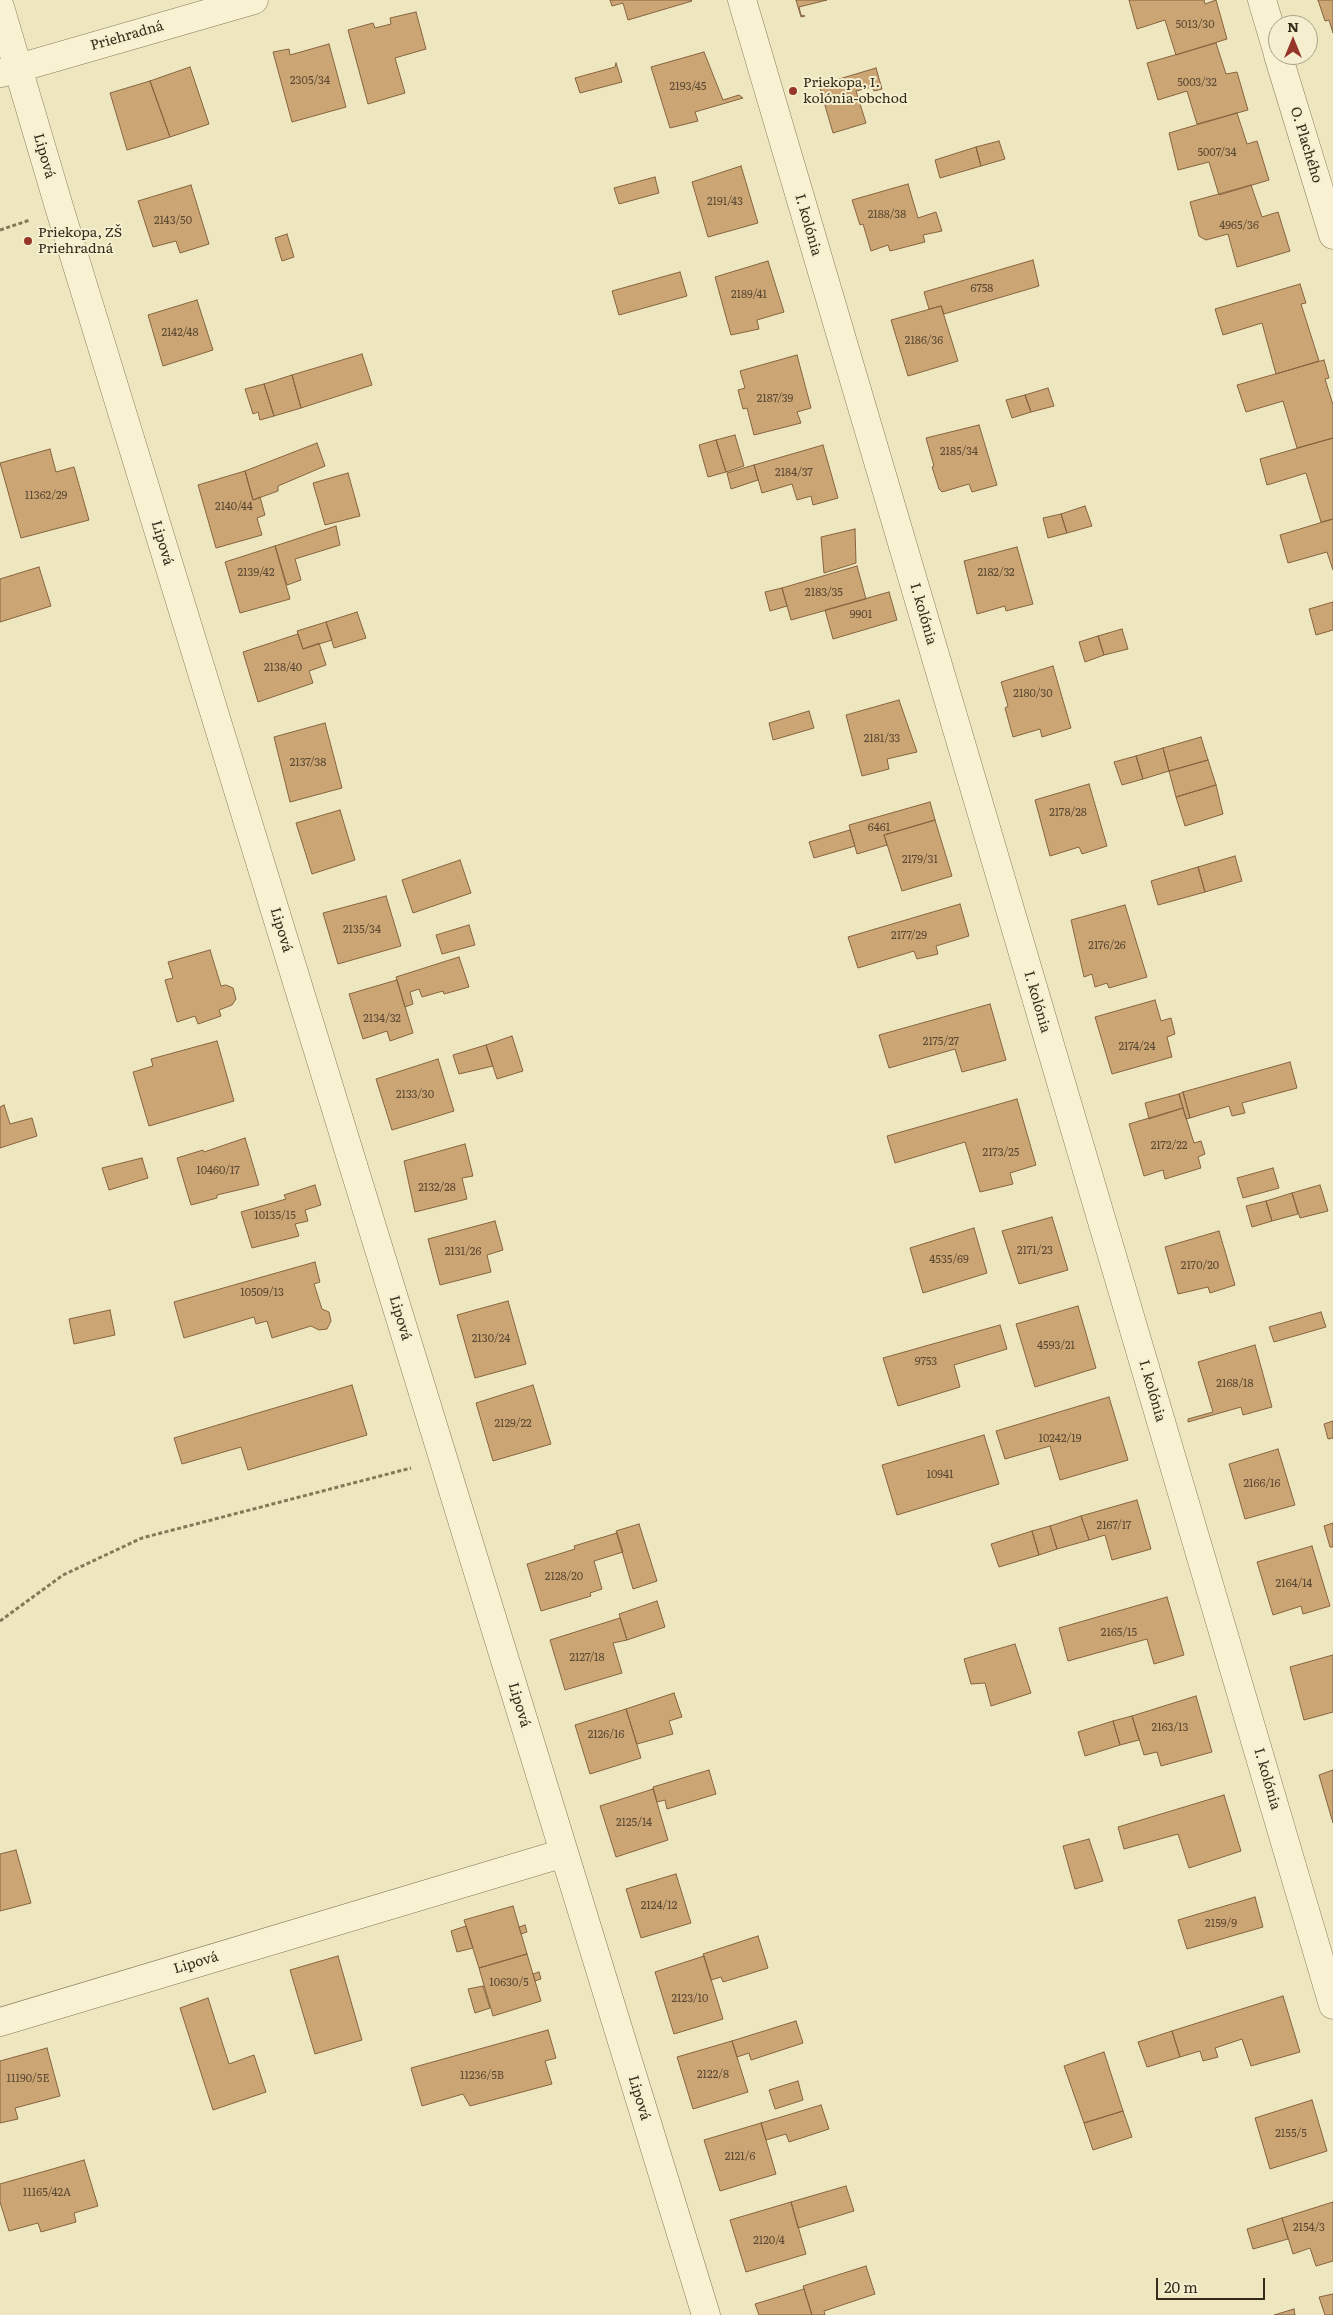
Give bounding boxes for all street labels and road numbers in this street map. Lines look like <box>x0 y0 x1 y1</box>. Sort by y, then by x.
street label: Priehradná <box>88 18 166 54</box>
street label: O. Plachého <box>1286 105 1326 185</box>
street label: Lipová <box>30 132 58 180</box>
street label: I. kolónia <box>791 192 825 258</box>
street label: Lipová <box>147 519 177 567</box>
street label: I. kolónia <box>906 581 940 647</box>
street label: Lipová <box>266 906 296 954</box>
street label: I. kolónia <box>1020 969 1054 1035</box>
street label: Lipová <box>385 1294 415 1342</box>
street label: I. kolónia <box>1135 1358 1169 1424</box>
street label: Lipová <box>504 1681 534 1729</box>
street label: I. kolónia <box>1250 1746 1284 1812</box>
street label: Lipová <box>172 1948 220 1978</box>
street label: Lipová <box>624 2074 654 2122</box>

